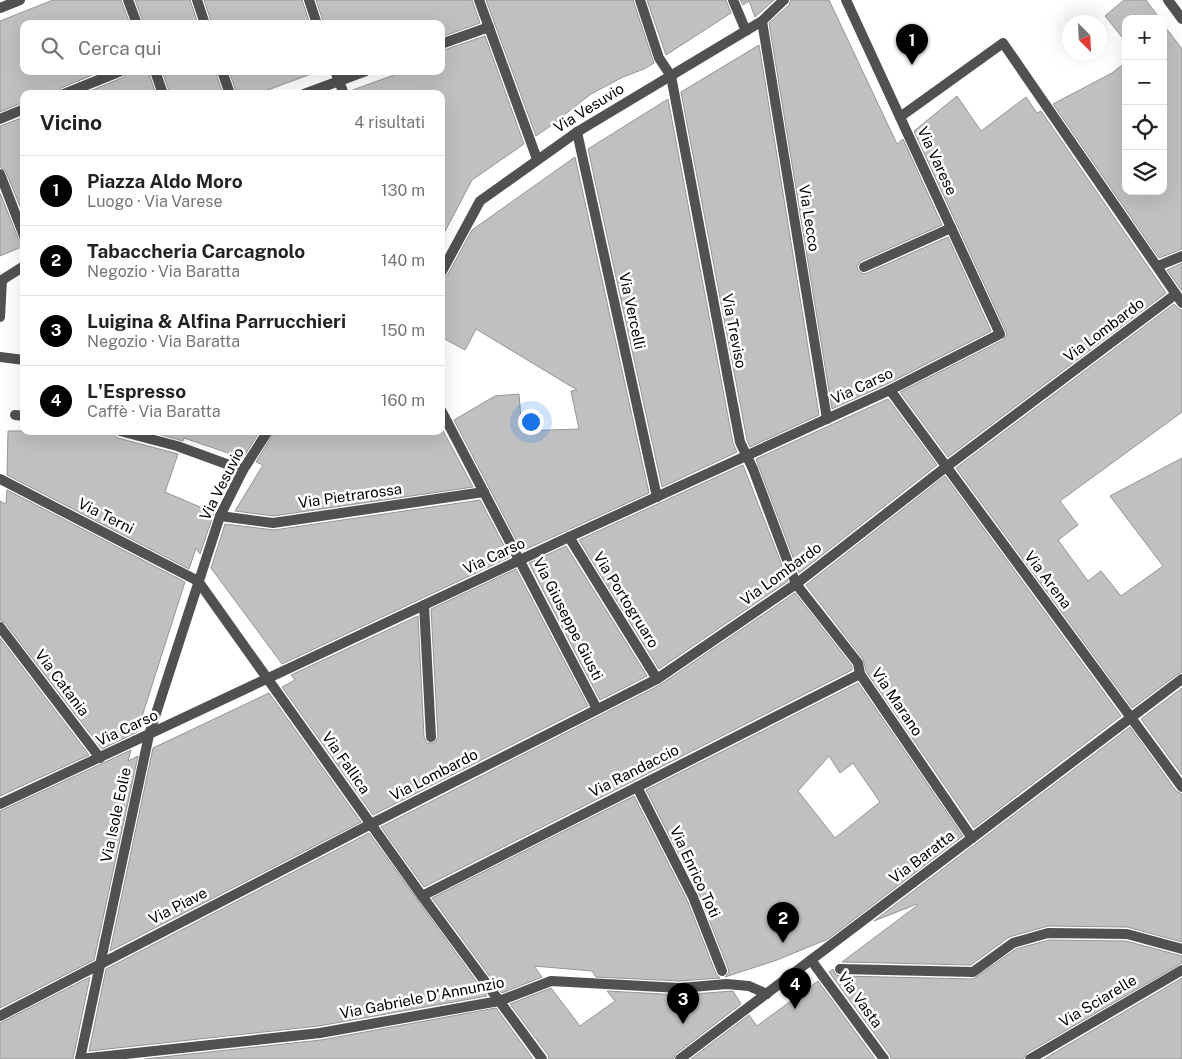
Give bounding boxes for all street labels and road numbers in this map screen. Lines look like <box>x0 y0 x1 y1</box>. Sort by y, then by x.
street label: Via Vesuvio <box>551 79 627 136</box>
street label: Via Varese <box>914 124 961 198</box>
street label: Via Lecco <box>796 183 823 252</box>
street label: Via Vercelli <box>616 271 649 351</box>
street label: Via Treviso <box>719 292 750 370</box>
street label: Via Lombardo <box>1060 294 1147 365</box>
street label: Via Carso <box>828 364 895 407</box>
street label: Via Vesuvio <box>196 445 247 523</box>
street label: Via Pietrarossa <box>297 480 403 511</box>
street label: Via Terni <box>75 494 137 537</box>
street label: Via Carso <box>460 534 527 577</box>
street label: Via Lombardo <box>737 539 824 609</box>
street label: Via Arena <box>1021 548 1076 612</box>
street label: Via Portogruaro <box>590 549 663 651</box>
street label: Via Giuseppe Giusti <box>530 555 607 683</box>
street label: Via Catania <box>32 646 93 719</box>
street label: Via Marano <box>868 665 926 739</box>
street label: Via Carso <box>93 706 160 749</box>
street label: Via Fallica <box>319 728 374 797</box>
street label: Via Randaccio <box>586 741 681 800</box>
street label: Via Lombardo <box>387 745 480 804</box>
street label: Via Isole Eolie <box>97 766 134 864</box>
street label: Via Enrico Toti <box>667 823 724 920</box>
street label: Via Baratta <box>886 827 957 887</box>
street label: Via Piave <box>146 884 210 927</box>
street label: Via Vasta <box>835 969 886 1031</box>
street label: Via Sciarelle <box>1056 971 1139 1030</box>
street label: Via Gabriele D'Annunzio <box>338 973 506 1022</box>

